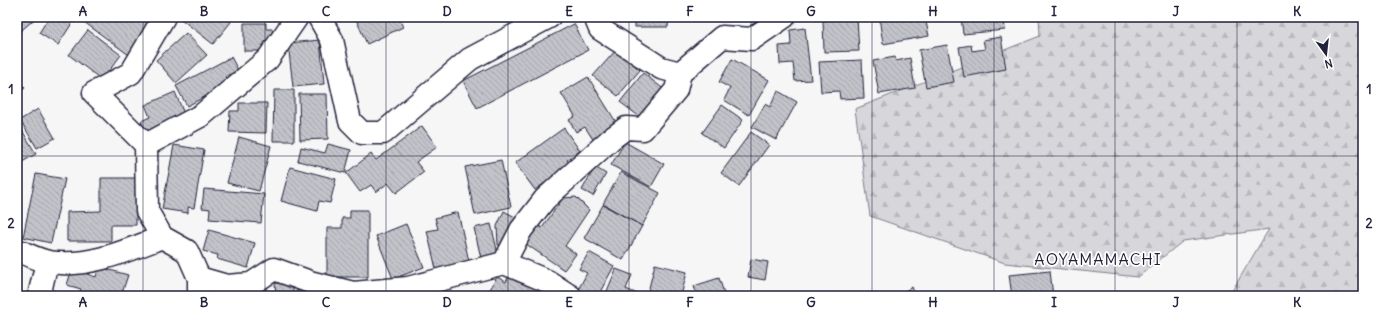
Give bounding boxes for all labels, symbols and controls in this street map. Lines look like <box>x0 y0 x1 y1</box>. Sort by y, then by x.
text: A <box>79 3 88 20</box>
text: B <box>200 3 209 20</box>
text: C <box>322 3 331 20</box>
text: D <box>442 3 452 20</box>
text: E <box>565 3 573 20</box>
text: F <box>686 3 694 20</box>
text: G <box>806 3 816 20</box>
text: H <box>928 3 938 20</box>
text: I <box>1051 3 1057 20</box>
text: J <box>1173 3 1180 20</box>
text: K <box>1293 3 1302 20</box>
north arrow <box>1306 34 1346 74</box>
text: N <box>1323 56 1334 71</box>
text: 1 <box>8 81 14 98</box>
text: 1 <box>1366 81 1372 98</box>
text: 2 <box>7 215 15 232</box>
text: 2 <box>1365 215 1373 232</box>
district label: AOYAMAMACHI <box>1034 249 1162 269</box>
text: A <box>79 294 88 311</box>
text: B <box>200 294 209 311</box>
text: C <box>322 294 331 311</box>
text: D <box>442 294 452 311</box>
text: E <box>565 294 573 311</box>
text: F <box>686 294 694 311</box>
text: G <box>806 294 816 311</box>
text: H <box>928 294 938 311</box>
text: I <box>1051 294 1057 311</box>
text: J <box>1173 294 1180 311</box>
text: K <box>1293 294 1302 311</box>

